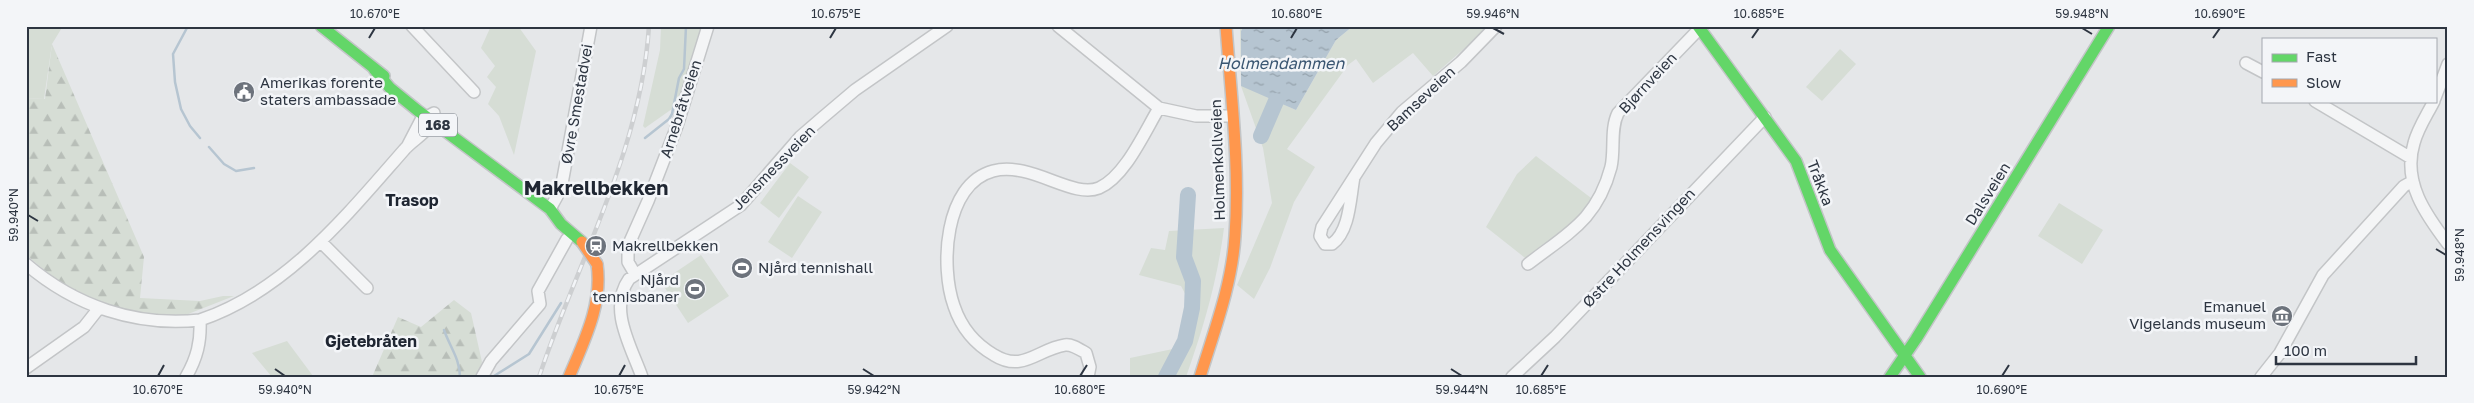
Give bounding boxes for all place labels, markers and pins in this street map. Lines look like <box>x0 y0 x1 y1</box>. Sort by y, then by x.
place label: Amerikas forente staters ambassade <box>260 73 397 108</box>
public building icon: Amerikas forente staters ambassade <box>232 80 256 104</box>
station icon: Makrellbekken <box>584 234 608 258</box>
place label: Makrellbekken <box>612 236 718 254</box>
sports icon: Njård tennishall <box>730 256 754 280</box>
place label: Njård tennishall <box>758 258 873 276</box>
place label: Njård tennisbaner <box>592 270 679 305</box>
sports icon: Njård tennisbaner <box>683 277 707 301</box>
place label: Emanuel Vigelands museum <box>2129 297 2266 332</box>
museum icon: Emanuel Vigelands museum <box>2270 304 2294 328</box>

